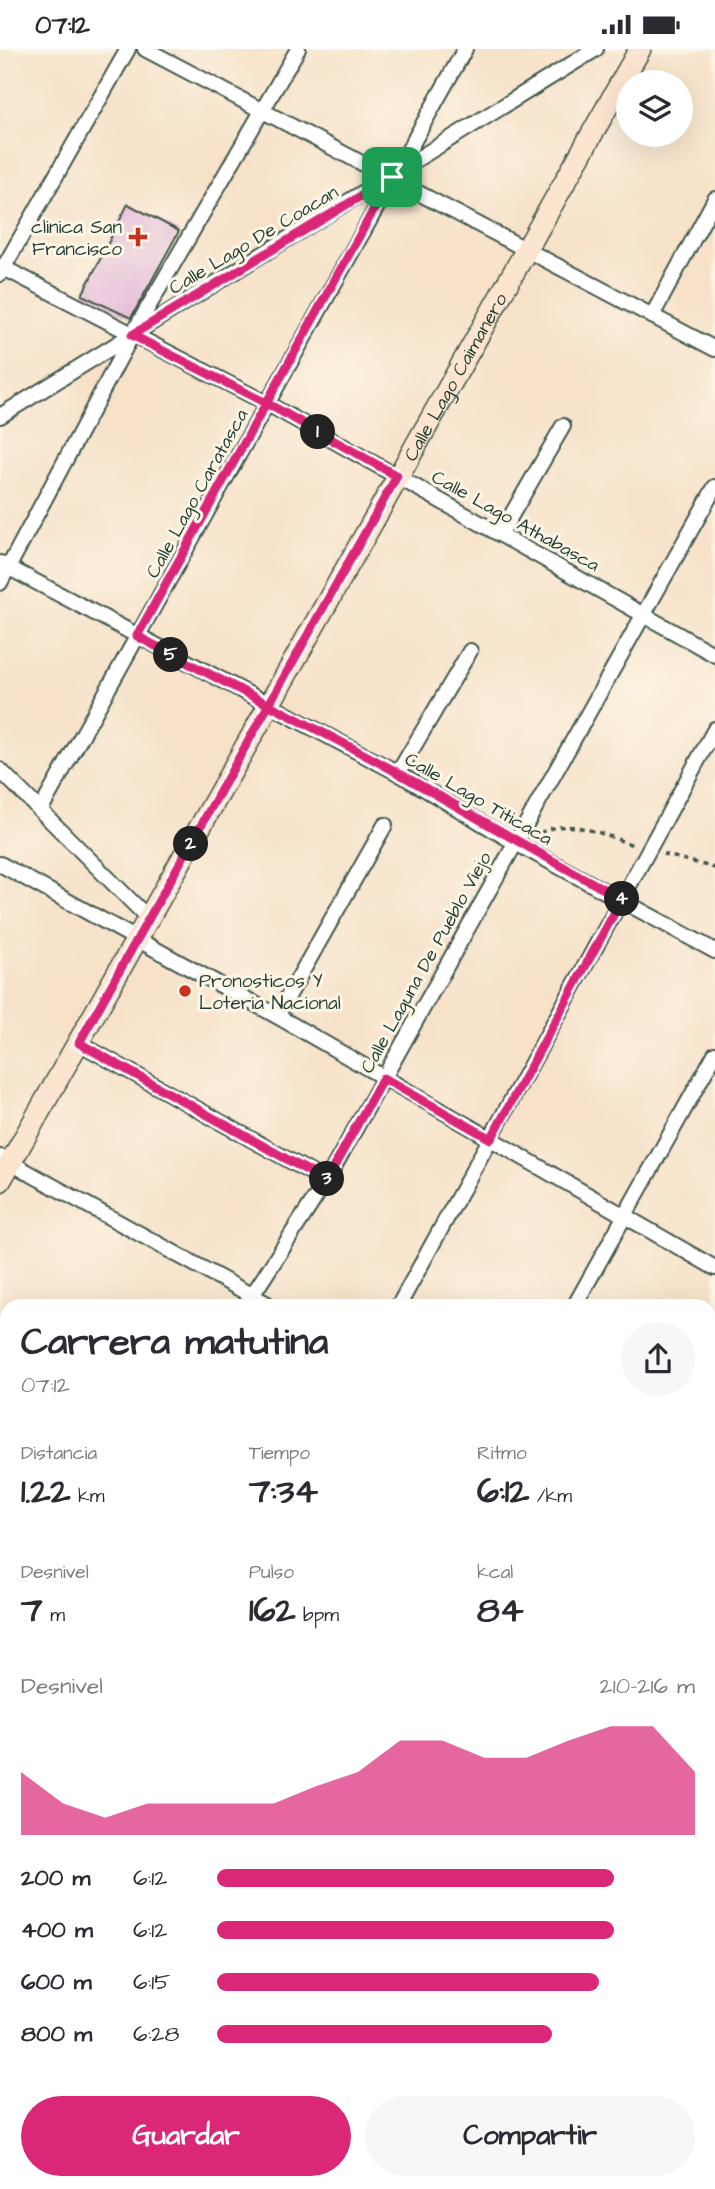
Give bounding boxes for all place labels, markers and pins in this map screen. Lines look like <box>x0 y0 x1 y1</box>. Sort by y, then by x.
pin <box>362 147 422 207</box>
place label: clinica San Francisco <box>31 214 122 263</box>
marker: clinica San Francisco <box>128 227 148 247</box>
pin: 1 <box>300 415 336 449</box>
pin: 5 <box>154 637 188 673</box>
pin: 2 <box>174 827 208 861</box>
pin: 4 <box>604 881 640 917</box>
place label: Pronosticos Y Loteria Nacional <box>199 968 341 1017</box>
marker: Pronosticos Y Loteria Nacional <box>177 983 193 999</box>
pin: 3 <box>310 1161 344 1197</box>

